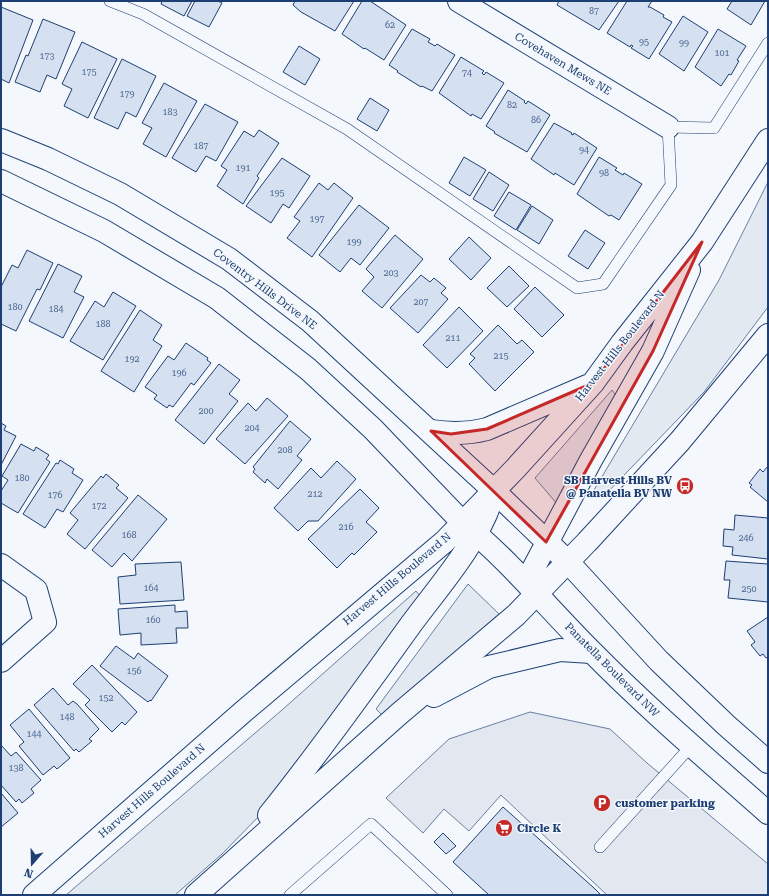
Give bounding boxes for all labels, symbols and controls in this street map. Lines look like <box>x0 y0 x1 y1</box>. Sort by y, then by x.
house number: 87 <box>589 6 599 16</box>
house number: 62 <box>385 20 395 30</box>
street label: Covehaven Mews NE <box>512 30 614 98</box>
house number: 95 <box>639 37 649 47</box>
house number: 99 <box>679 38 689 48</box>
house number: 101 <box>714 48 730 58</box>
house number: 173 <box>39 51 55 61</box>
house number: 175 <box>81 67 97 77</box>
house number: 74 <box>462 68 472 78</box>
house number: 179 <box>119 89 135 99</box>
house number: 82 <box>507 100 517 110</box>
house number: 183 <box>162 107 178 117</box>
house number: 86 <box>531 115 541 125</box>
house number: 187 <box>193 141 209 151</box>
house number: 94 <box>579 145 589 155</box>
house number: 191 <box>235 163 251 173</box>
house number: 98 <box>599 168 609 178</box>
house number: 195 <box>269 188 285 198</box>
house number: 197 <box>309 214 325 224</box>
house number: 199 <box>346 237 362 247</box>
street label: Coventry Hills Drive NE <box>210 246 320 332</box>
house number: 203 <box>383 268 399 278</box>
street label: Harvest Hills Boulevard N <box>573 288 667 404</box>
house number: 207 <box>413 297 429 307</box>
house number: 180 <box>7 302 23 312</box>
house number: 184 <box>48 304 64 314</box>
house number: 188 <box>95 319 111 329</box>
house number: 211 <box>445 333 461 343</box>
house number: 215 <box>493 351 509 361</box>
house number: 192 <box>124 354 140 364</box>
house number: 196 <box>171 368 187 378</box>
house number: 200 <box>198 406 214 416</box>
house number: 204 <box>244 423 260 433</box>
house number: 208 <box>277 445 293 455</box>
house number: 180 <box>14 473 30 483</box>
place label: SB Harvest Hills BV @ Panatella BV NW <box>564 474 673 500</box>
bus stop icon: SB Harvest Hills BV @ Panatella BV NW <box>675 476 695 496</box>
house number: 212 <box>307 489 323 499</box>
house number: 176 <box>47 490 63 500</box>
house number: 172 <box>91 501 107 511</box>
house number: 216 <box>338 522 354 532</box>
house number: 168 <box>121 530 137 540</box>
street label: Harvest Hills Boulevard N <box>340 530 454 628</box>
house number: 246 <box>738 533 754 543</box>
house number: 164 <box>143 583 159 593</box>
house number: 250 <box>741 584 757 594</box>
house number: 160 <box>145 615 161 625</box>
street label: Panatella Boulevard NW <box>562 620 662 720</box>
house number: 156 <box>126 666 142 676</box>
house number: 152 <box>98 693 114 703</box>
house number: 148 <box>59 712 75 722</box>
house number: 144 <box>26 729 42 739</box>
street label: Harvest Hills Boulevard N <box>96 741 208 841</box>
house number: 138 <box>8 763 24 773</box>
parking icon: customer parking <box>592 793 612 813</box>
place label: customer parking <box>615 797 715 810</box>
supermarket icon: Circle K <box>494 818 514 838</box>
place label: Circle K <box>517 822 562 835</box>
north arrow <box>12 844 52 884</box>
text: N <box>22 865 35 880</box>

